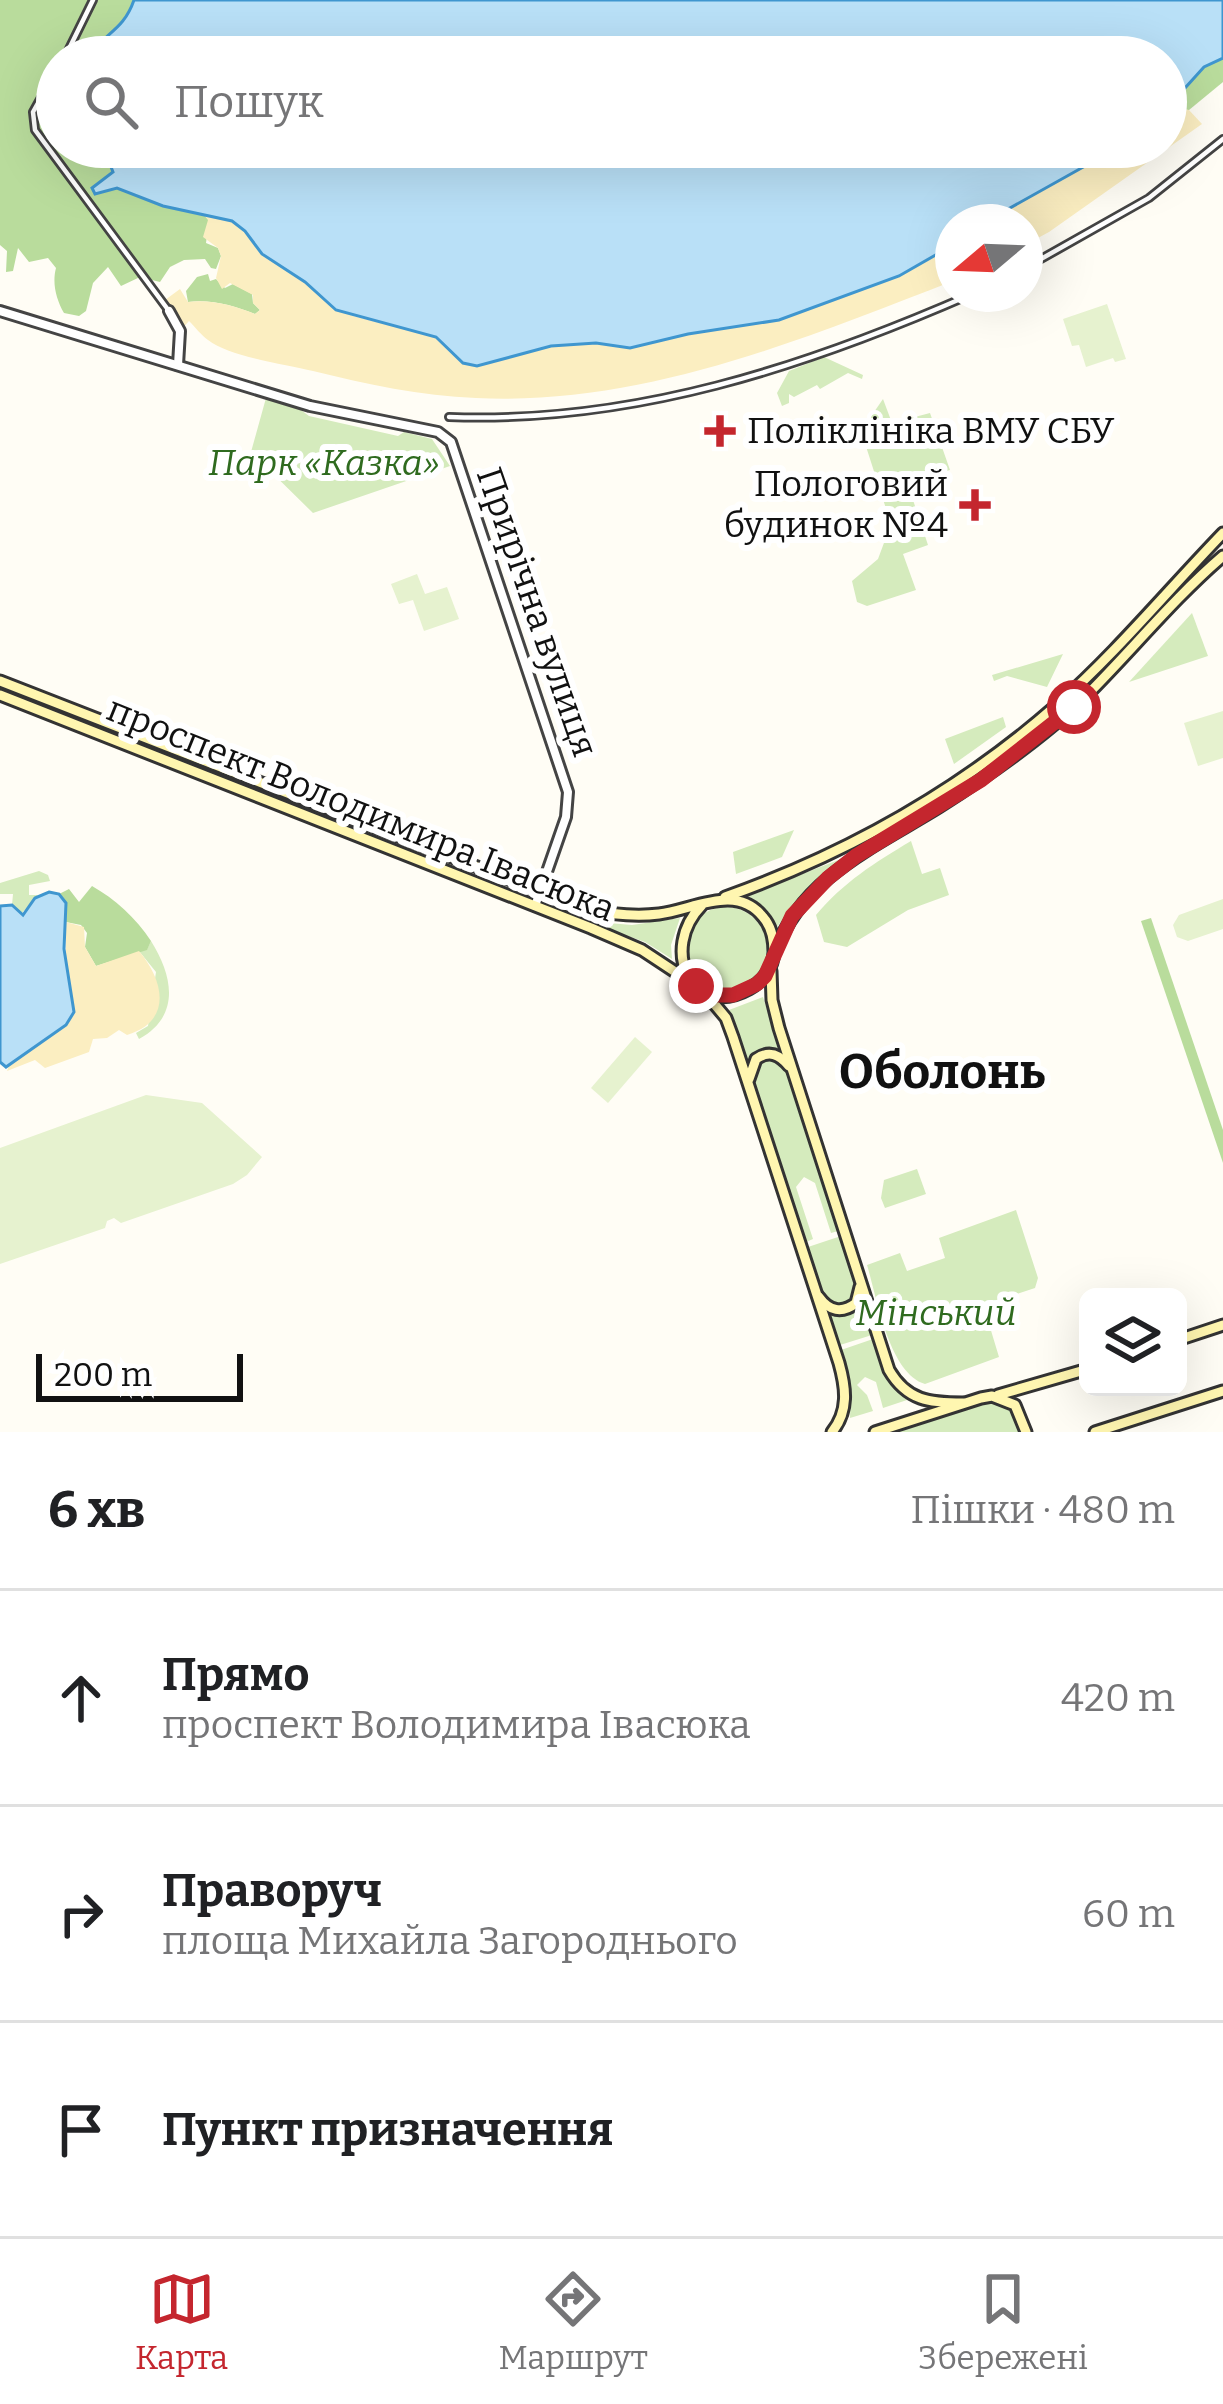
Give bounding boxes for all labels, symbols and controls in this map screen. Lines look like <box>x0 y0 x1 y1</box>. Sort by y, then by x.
search box <box>36 36 1187 168</box>
icon: search <box>78 69 144 135</box>
text: Пошук <box>174 75 324 129</box>
north arrow <box>935 204 1043 312</box>
place label: Поліклініка ВМУ СБУ <box>747 409 1115 453</box>
marker: Поліклініка ВМУ СБУ <box>704 415 736 447</box>
park label: Парк «Казка» <box>208 441 440 485</box>
street label: Прирічна вулиця <box>467 462 607 762</box>
place label: Пологовий будинок №4 <box>724 462 948 547</box>
marker: Пологовий будинок №4 <box>959 489 991 521</box>
route start <box>1047 680 1101 734</box>
street label: проспект Володимира Івасюка <box>101 687 621 931</box>
route end <box>669 959 723 1013</box>
district label: Оболонь <box>839 1043 1045 1101</box>
map controls <box>1079 1288 1187 1396</box>
button: layers <box>1079 1288 1187 1396</box>
park label: Мінський <box>855 1291 1017 1335</box>
scale bar <box>36 1348 243 1401</box>
text: 200 m <box>54 1355 152 1395</box>
text: 6 хв <box>48 1479 145 1541</box>
text: Пішки · 480 m <box>910 1487 1175 1533</box>
text: Прямо <box>162 1648 309 1702</box>
icon: ahead <box>48 1665 114 1731</box>
text: 420 m <box>1061 1675 1175 1721</box>
text: проспект Володимира Івасюка <box>162 1702 751 1748</box>
text: Праворуч <box>162 1864 382 1918</box>
icon: right <box>48 1881 114 1947</box>
text: 60 m <box>1082 1891 1175 1937</box>
text: площа Михайла Загороднього <box>162 1918 738 1964</box>
icon: arrive <box>48 2097 114 2163</box>
text: Пункт призначення <box>162 2103 613 2157</box>
tab: Карта <box>135 2266 228 2378</box>
tab: Маршрут <box>498 2266 648 2378</box>
tab: Збережені <box>918 2266 1088 2378</box>

